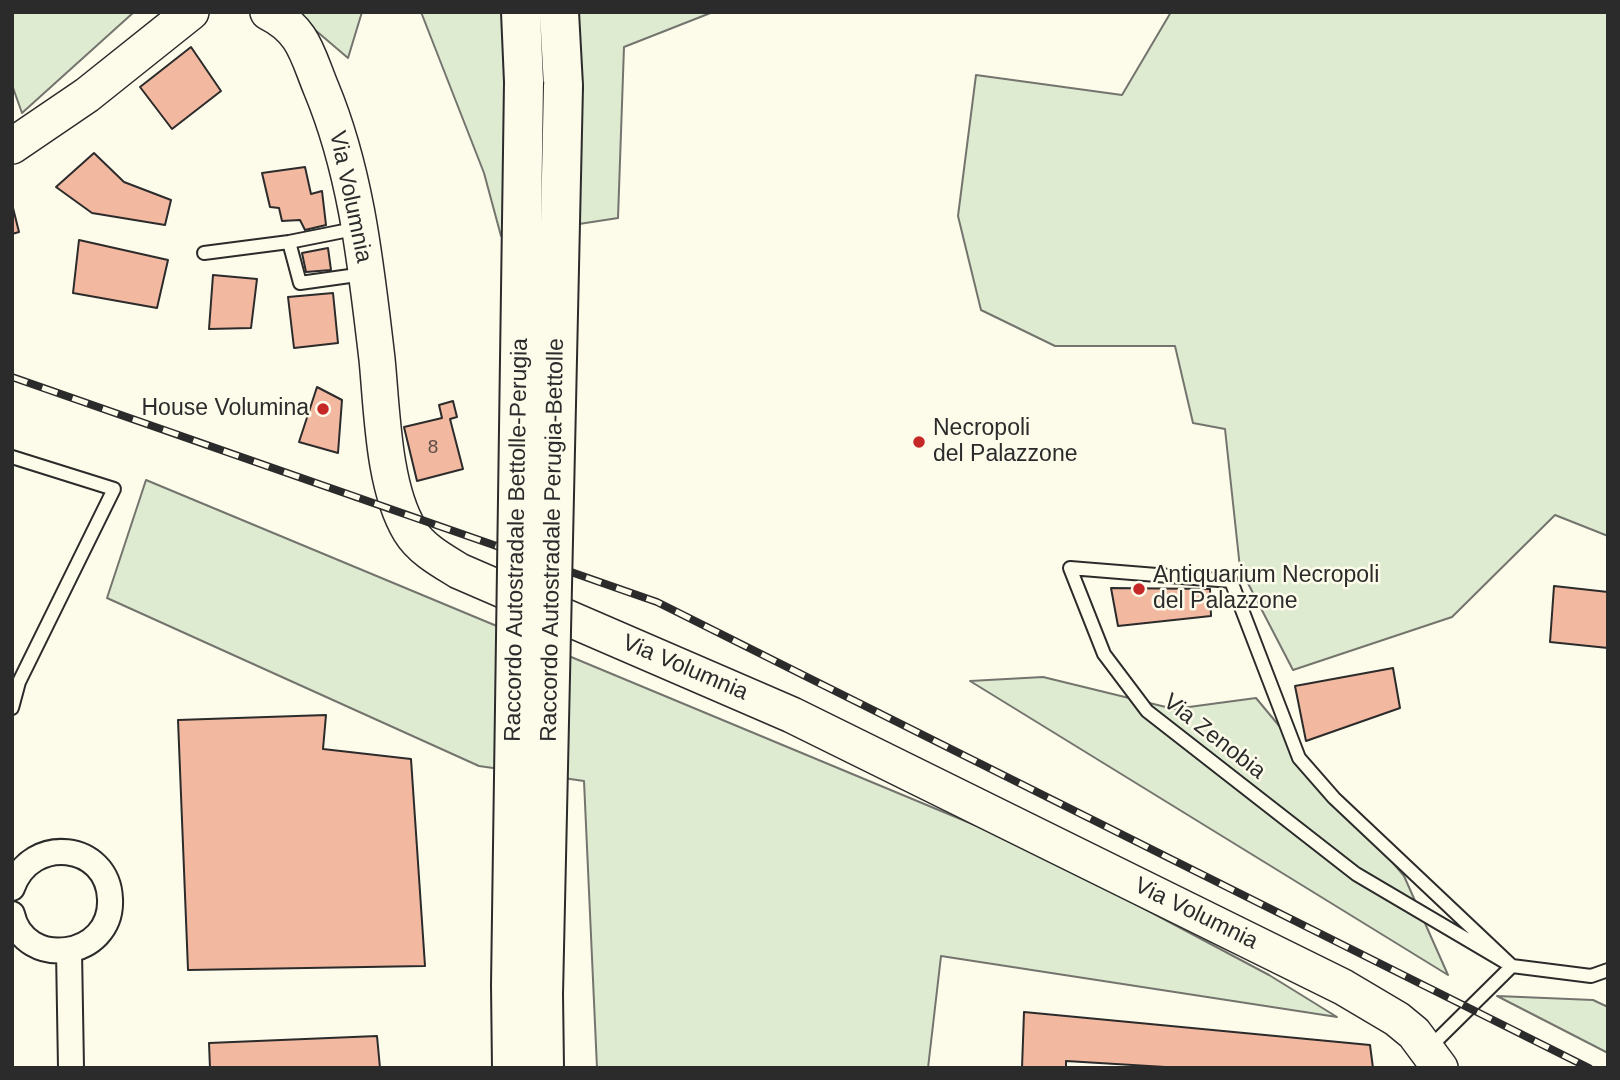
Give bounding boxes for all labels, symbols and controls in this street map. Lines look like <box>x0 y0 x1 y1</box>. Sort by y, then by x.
street label: Via Volumnia <box>323 129 377 265</box>
street label: Raccordo Autostradale Bettolle-Perugia <box>500 338 534 742</box>
street label: Raccordo Autostradale Perugia-Bettolle <box>536 338 570 742</box>
place label: House Volumina <box>142 395 309 423</box>
marker: House Volumina <box>315 401 331 417</box>
place label: Necropoli del Palazzone <box>933 415 1077 469</box>
marker: Necropoli del Palazzone <box>911 434 927 450</box>
house number: 8 <box>428 437 438 459</box>
place label: Antiquarium Necropoli del Palazzone <box>1153 562 1379 616</box>
marker: Antiquarium Necropoli del Palazzone <box>1131 581 1147 597</box>
street label: Via Volumnia <box>618 629 752 707</box>
street label: Via Zenobia <box>1157 688 1271 786</box>
street label: Via Volumnia <box>1130 872 1262 956</box>

